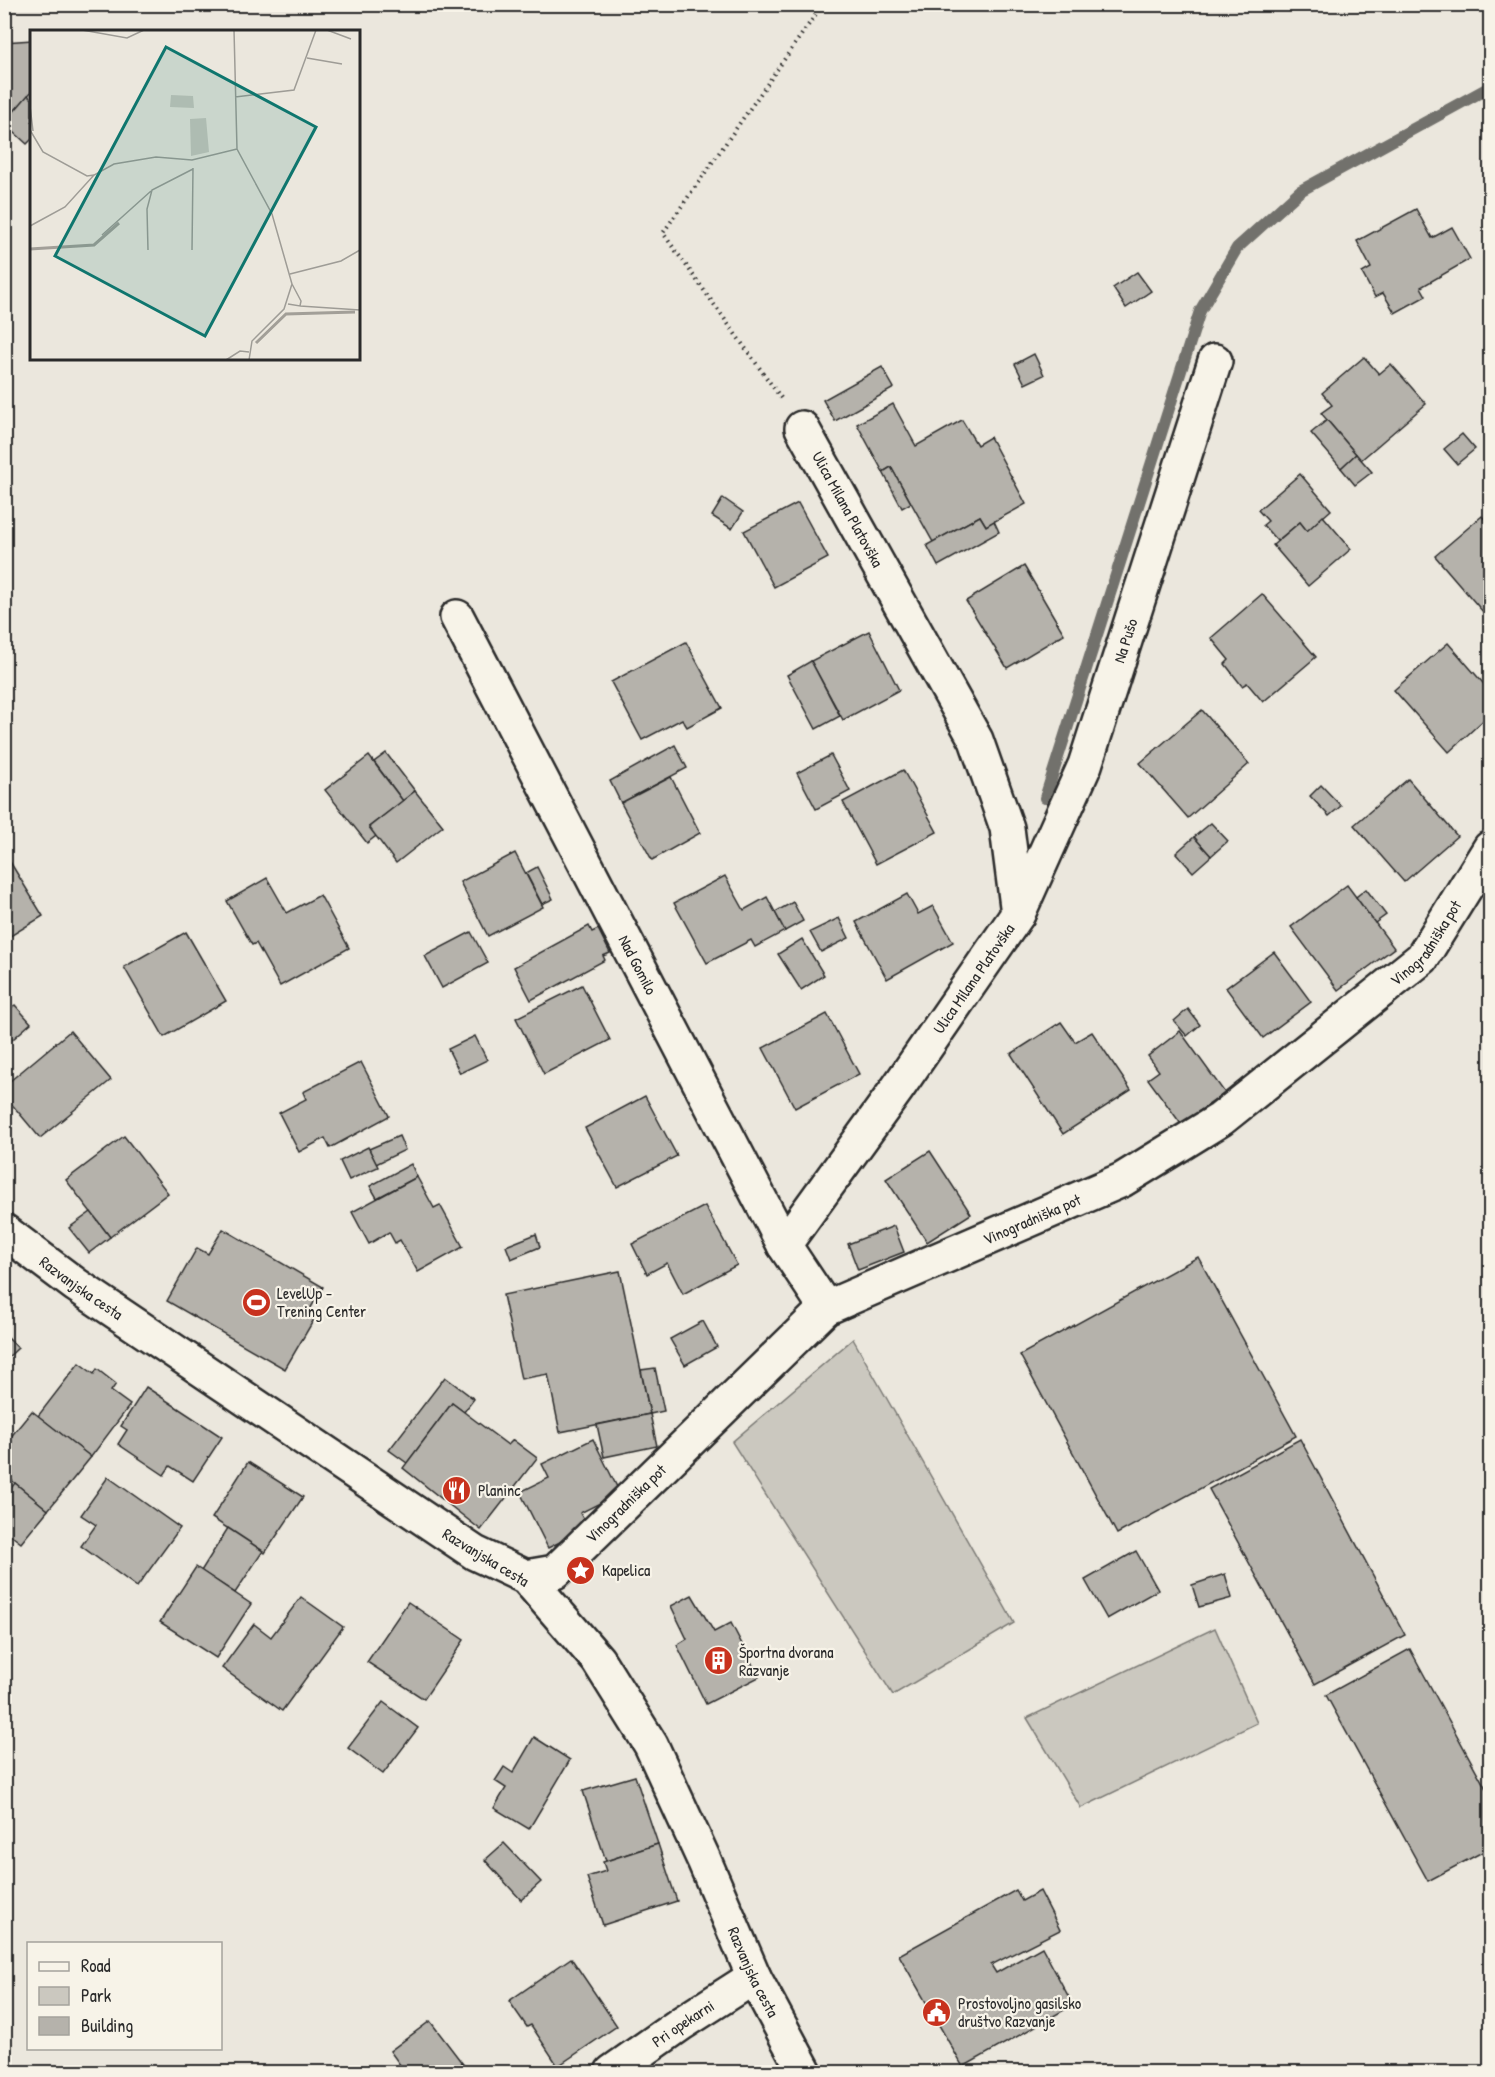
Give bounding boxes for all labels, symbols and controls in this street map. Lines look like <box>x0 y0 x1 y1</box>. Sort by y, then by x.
inset map <box>30 30 360 360</box>
street label: Ulica Milana Platovška <box>807 447 889 571</box>
street label: Na Pušo <box>1108 615 1143 666</box>
street label: Vinogradniška pot <box>1385 895 1466 991</box>
street label: Ulica Milana Platovška <box>928 919 1019 1038</box>
street label: Nad Gomilo <box>613 931 663 999</box>
street label: Vinogradniška pot <box>979 1188 1085 1250</box>
street label: Razvanjska cesta <box>35 1251 128 1325</box>
place label: LevelUp - Trening Center <box>277 1282 366 1322</box>
sports icon: LevelUp - Trening Center <box>240 1286 272 1318</box>
street label: Vinogradniška pot <box>580 1459 671 1548</box>
restaurant icon: Planinc <box>441 1474 473 1506</box>
place label: Planinc <box>478 1479 521 1501</box>
street label: Razvanjska cesta <box>439 1523 533 1591</box>
place icon: Kapelica <box>565 1554 597 1586</box>
place label: Kapelica <box>602 1559 650 1581</box>
place label: Športna dvorana Razvanje <box>739 1641 834 1681</box>
building icon: Športna dvorana Razvanje <box>702 1645 734 1677</box>
street label: Razvanjska cesta <box>723 1923 784 2021</box>
legend <box>27 1942 222 2050</box>
text: Road <box>81 1953 111 1978</box>
text: Park <box>81 1983 112 2008</box>
place label: Prostovoljno gasilsko društvo Razvanje <box>958 1992 1082 2032</box>
street label: Pri opekarni <box>647 1994 718 2052</box>
public building icon: Prostovoljno gasilsko društvo Razvanje <box>921 1996 953 2028</box>
text: Building <box>81 2013 133 2038</box>

